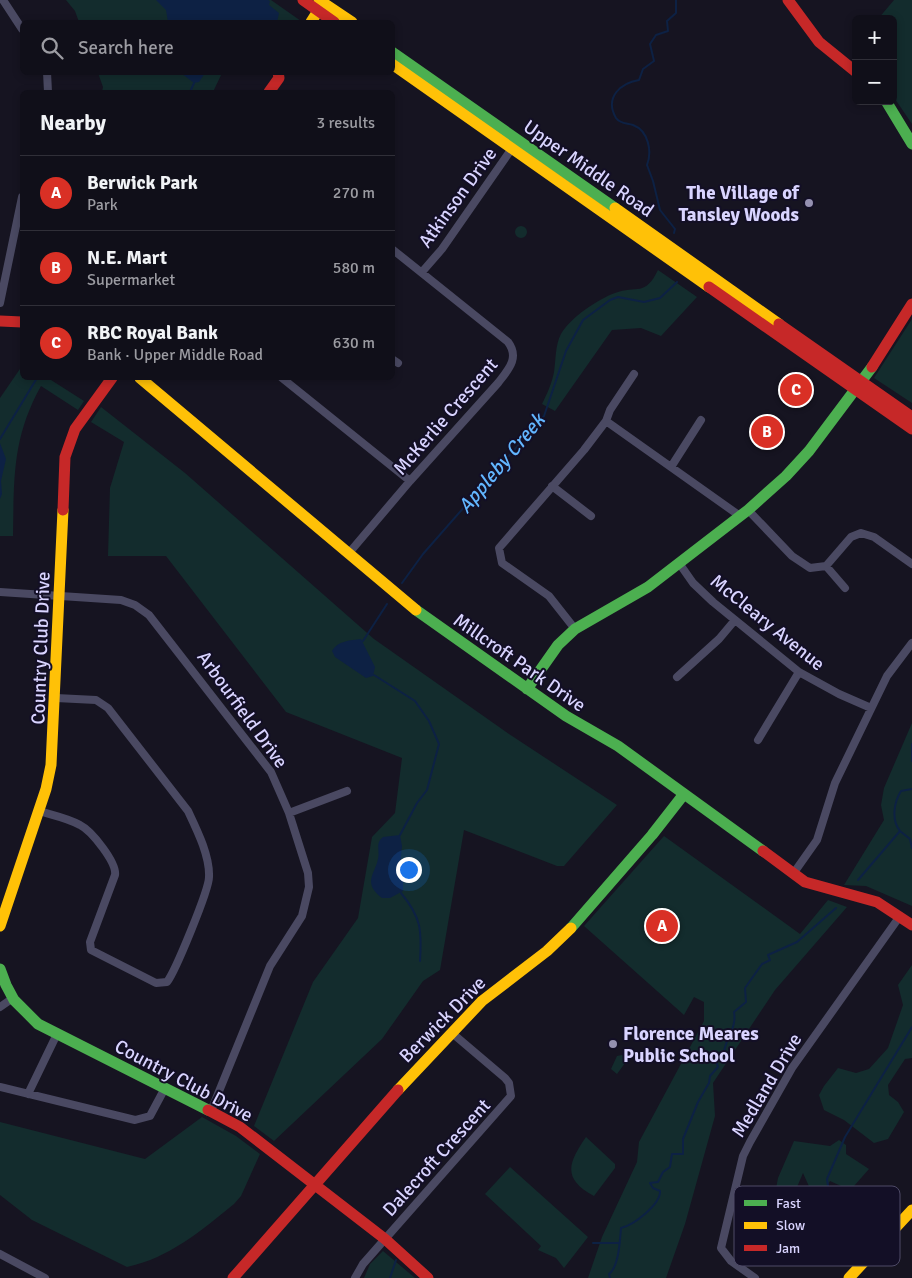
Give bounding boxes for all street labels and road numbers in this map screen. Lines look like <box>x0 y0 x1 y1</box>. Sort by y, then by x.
street label: Upper Middle Road <box>519 115 658 223</box>
street label: Atkinson Drive <box>413 143 502 252</box>
street label: McKerlie Crescent <box>388 353 503 480</box>
street label: McCleary Avenue <box>705 569 829 676</box>
street label: Country Club Drive <box>26 571 56 725</box>
street label: Millcroft Park Drive <box>448 608 590 717</box>
street label: Arbourfield Drive <box>192 646 293 773</box>
street label: Berwick Drive <box>394 971 491 1068</box>
street label: Medland Drive <box>726 1029 807 1142</box>
street label: Country Club Drive <box>110 1034 257 1127</box>
street label: Dalecroft Crescent <box>378 1094 496 1221</box>

